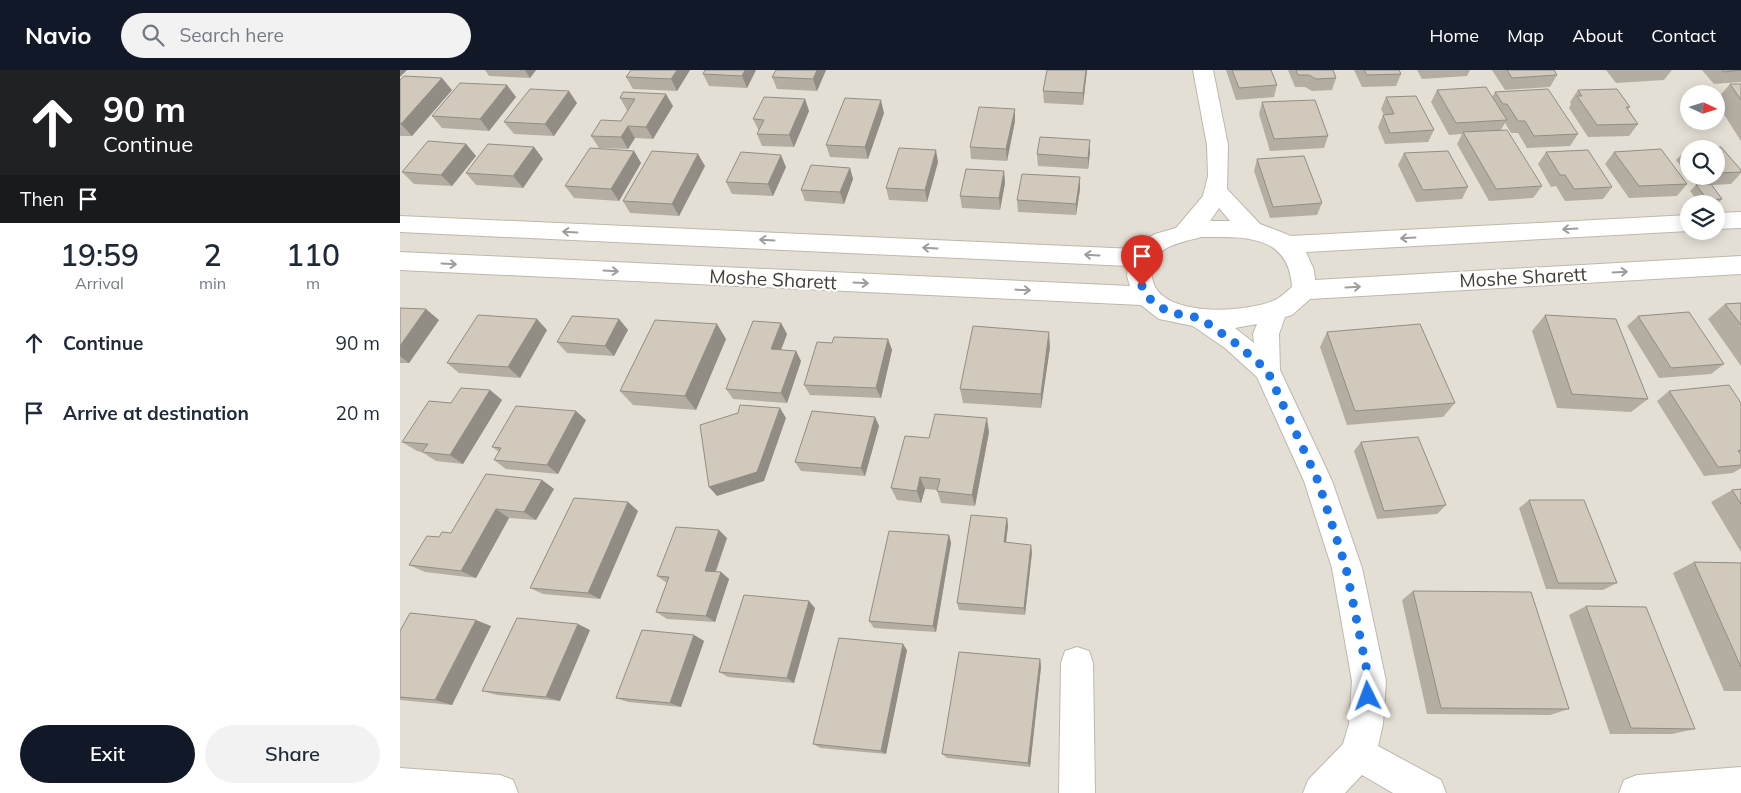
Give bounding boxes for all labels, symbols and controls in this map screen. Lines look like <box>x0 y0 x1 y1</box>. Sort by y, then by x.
search box <box>121 13 471 58</box>
text: Navio <box>25 20 91 50</box>
icon: search <box>139 21 167 49</box>
text: Search here <box>179 23 284 47</box>
text: Home <box>1429 24 1479 47</box>
text: Map <box>1507 24 1544 47</box>
text: About <box>1572 24 1623 47</box>
text: Contact <box>1651 24 1716 47</box>
north arrow <box>1680 85 1725 130</box>
map controls <box>1680 85 1725 240</box>
text: 90 m <box>103 87 186 131</box>
icon: ahead <box>20 90 85 155</box>
text: Continue <box>103 130 193 158</box>
button: search <box>1680 140 1725 185</box>
icon: arrive <box>74 185 102 213</box>
text: Then <box>20 187 64 211</box>
button: layers <box>1680 195 1725 240</box>
one-way arrow <box>1562 225 1578 234</box>
one-way arrow <box>562 227 578 236</box>
one-way arrow <box>1400 234 1416 243</box>
pin <box>1121 235 1163 286</box>
text: 19:59 <box>60 236 139 274</box>
text: 2 <box>204 236 222 274</box>
text: 110 <box>286 236 340 274</box>
one-way arrow <box>760 236 776 245</box>
icon: arrive <box>1128 242 1156 270</box>
one-way arrow <box>922 243 938 252</box>
one-way arrow <box>1084 251 1100 260</box>
one-way arrow <box>440 259 456 268</box>
street label: Moshe Sharett <box>1459 262 1588 292</box>
street label: Moshe Sharett <box>709 264 838 294</box>
one-way arrow <box>603 267 619 276</box>
one-way arrow <box>1612 267 1628 276</box>
text: Arrival <box>75 273 124 293</box>
text: min <box>199 273 226 293</box>
text: m <box>306 273 320 293</box>
one-way arrow <box>852 278 868 287</box>
one-way arrow <box>1345 283 1361 292</box>
one-way arrow <box>1015 286 1031 295</box>
icon: ahead <box>20 329 48 357</box>
text: Continue <box>63 331 143 355</box>
text: 90 m <box>336 331 380 355</box>
icon: arrive <box>20 399 48 427</box>
text: Arrive at destination <box>63 401 249 425</box>
text: 20 m <box>336 401 380 425</box>
position arrow <box>1341 669 1393 721</box>
button: Exit <box>20 725 195 783</box>
button: Share <box>205 725 380 783</box>

